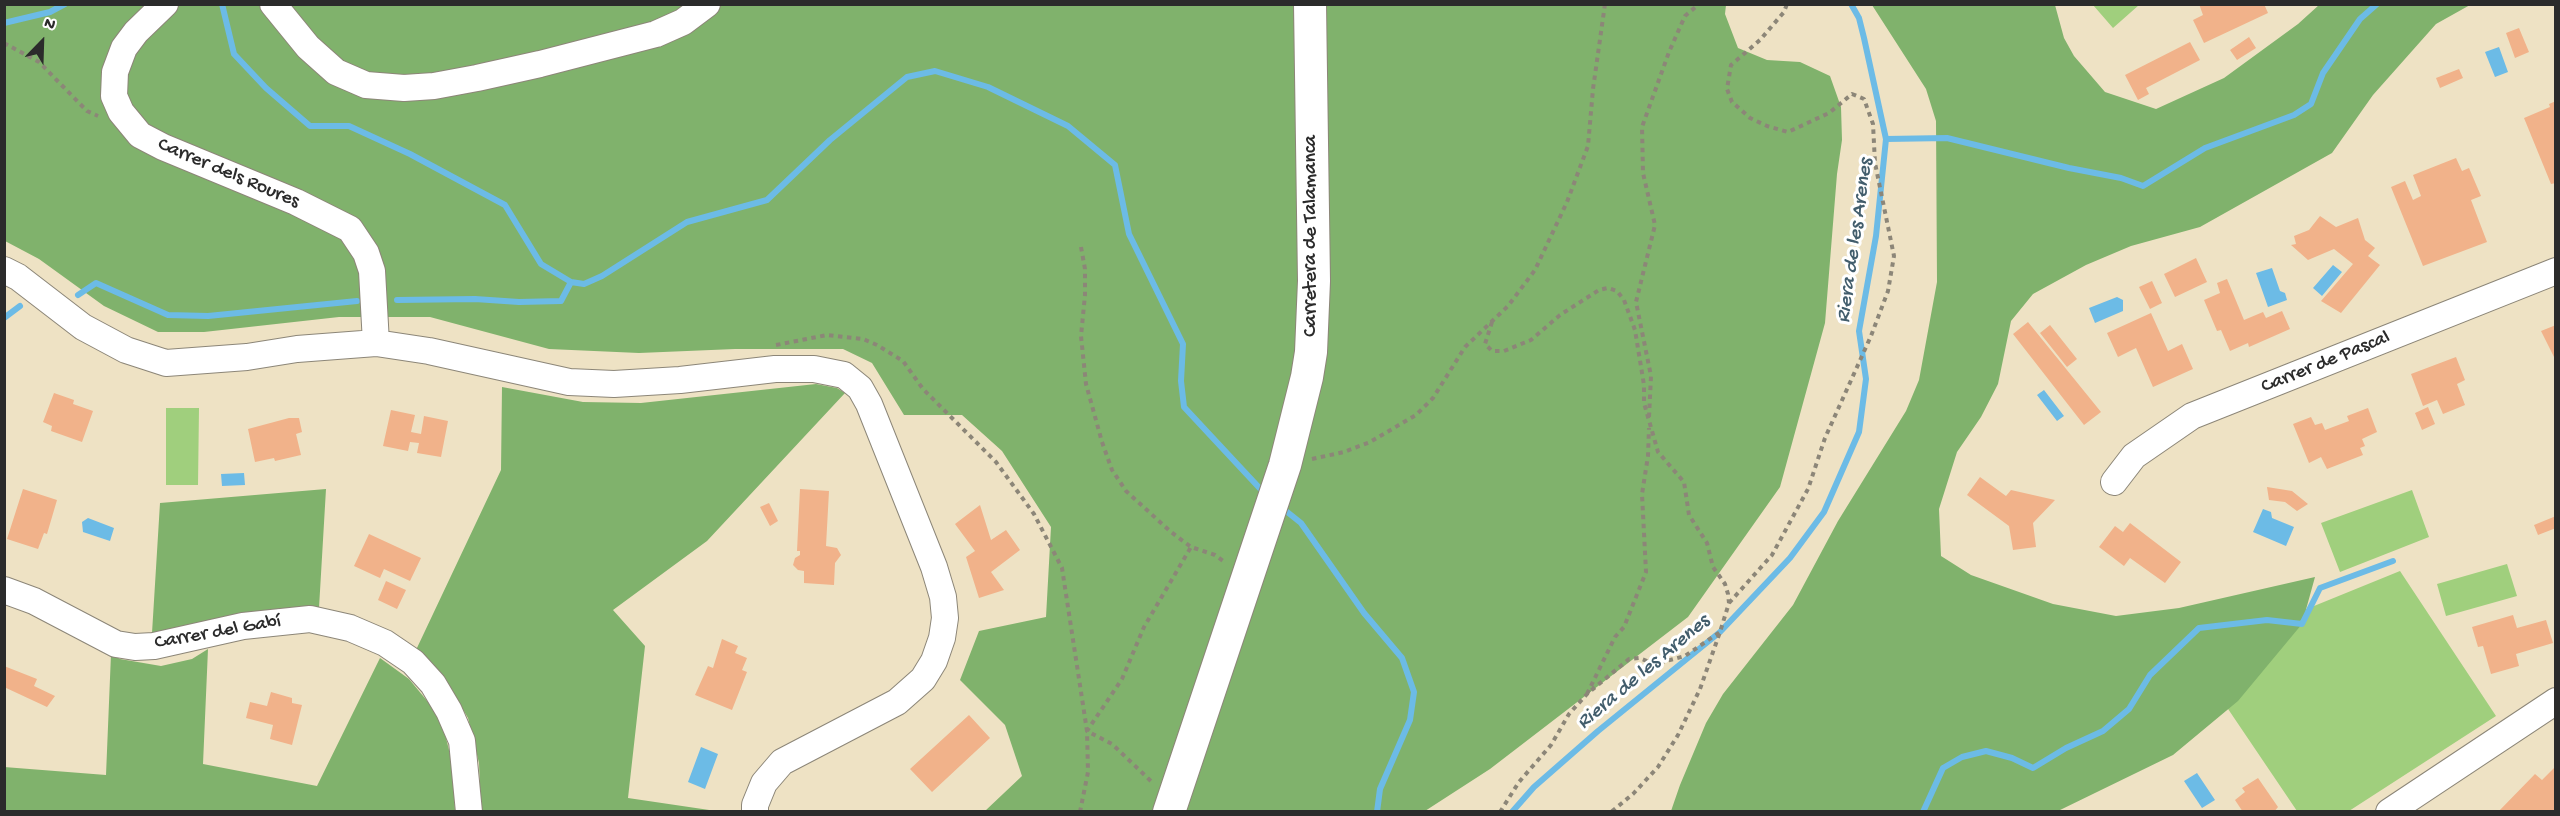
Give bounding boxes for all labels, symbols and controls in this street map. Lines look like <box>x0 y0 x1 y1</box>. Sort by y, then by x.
north arrow <box>12 12 72 72</box>
text: N <box>41 14 58 36</box>
street label: Carrer dels Roures <box>153 133 303 215</box>
street label: Carretera de Talamanca <box>1300 135 1324 337</box>
water label: Riera de les Arenes <box>1832 157 1880 325</box>
street label: Carrer de Pascal <box>2258 326 2394 400</box>
street label: Carrer del Gabí <box>153 610 283 656</box>
water label: Riera de les Arenes <box>1572 610 1716 736</box>

